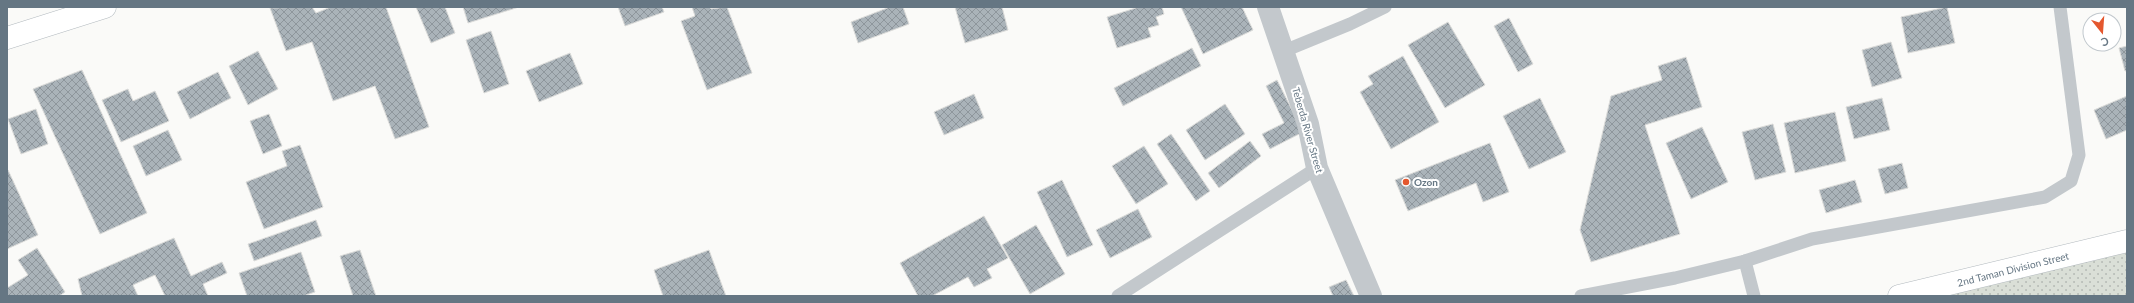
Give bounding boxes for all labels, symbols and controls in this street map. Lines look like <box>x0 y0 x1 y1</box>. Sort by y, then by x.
north arrow <box>2082 12 2122 52</box>
text: С <box>2099 35 2110 50</box>
street label: Teberda River Street <box>1290 86 1326 175</box>
place label: Ozon <box>1414 176 1438 188</box>
marker: Ozon <box>1401 177 1411 187</box>
street label: 2nd Taman Division Street <box>1956 249 2070 289</box>

